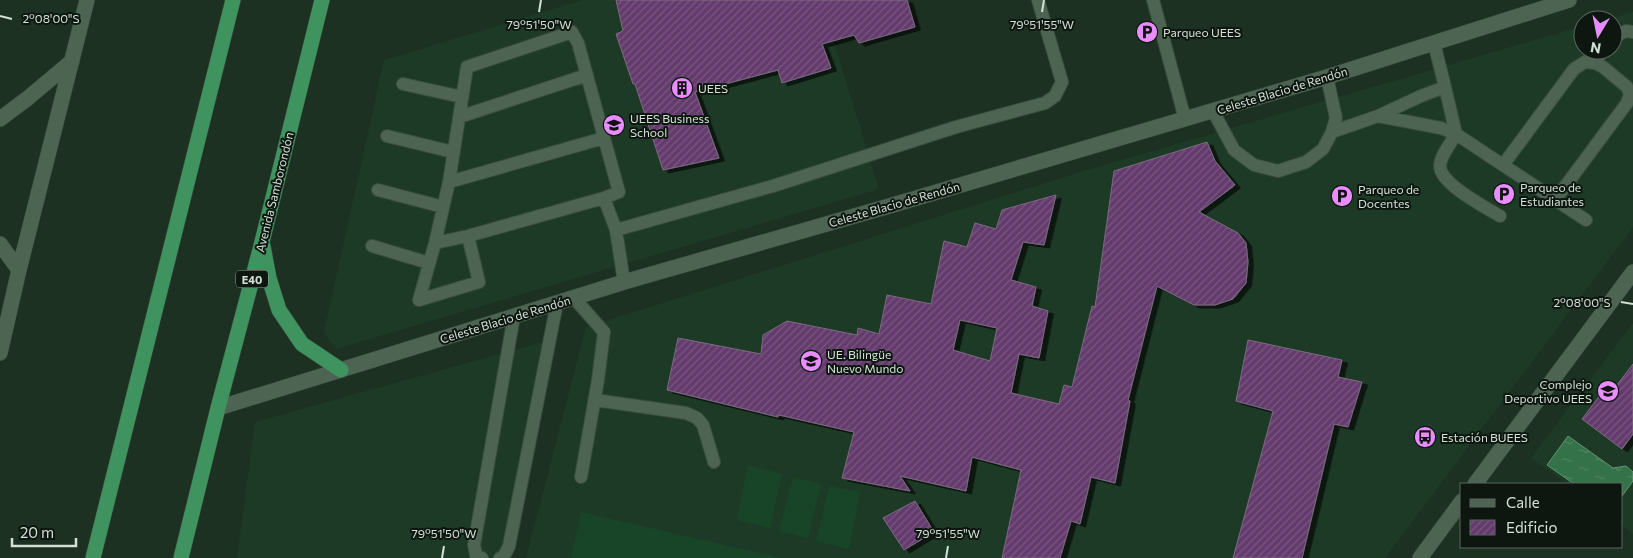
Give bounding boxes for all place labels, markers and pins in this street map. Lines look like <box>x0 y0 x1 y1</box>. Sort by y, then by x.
parking icon: Parqueo UEES <box>1135 20 1159 44</box>
place label: Parqueo UEES <box>1163 25 1241 39</box>
building icon: UEES <box>670 76 694 100</box>
place label: UEES <box>698 81 728 95</box>
place label: UEES Business School <box>630 111 709 139</box>
school or university icon: UEES Business School <box>602 113 626 137</box>
place label: Parqueo de Estudiantes <box>1520 180 1584 208</box>
place label: Parqueo de Docentes <box>1358 182 1419 210</box>
parking icon: Parqueo de Estudiantes <box>1492 182 1516 206</box>
parking icon: Parqueo de Docentes <box>1330 184 1354 208</box>
place label: UE. Bilingüe Nuevo Mundo <box>827 347 903 375</box>
school or university icon: UE. Bilingüe Nuevo Mundo <box>799 349 823 373</box>
place label: Complejo Deportivo UEES <box>1504 377 1592 405</box>
school or university icon: Complejo Deportivo UEES <box>1596 379 1620 403</box>
bus stop icon: Estación BUEES <box>1413 425 1437 449</box>
place label: Estación BUEES <box>1441 430 1528 444</box>

